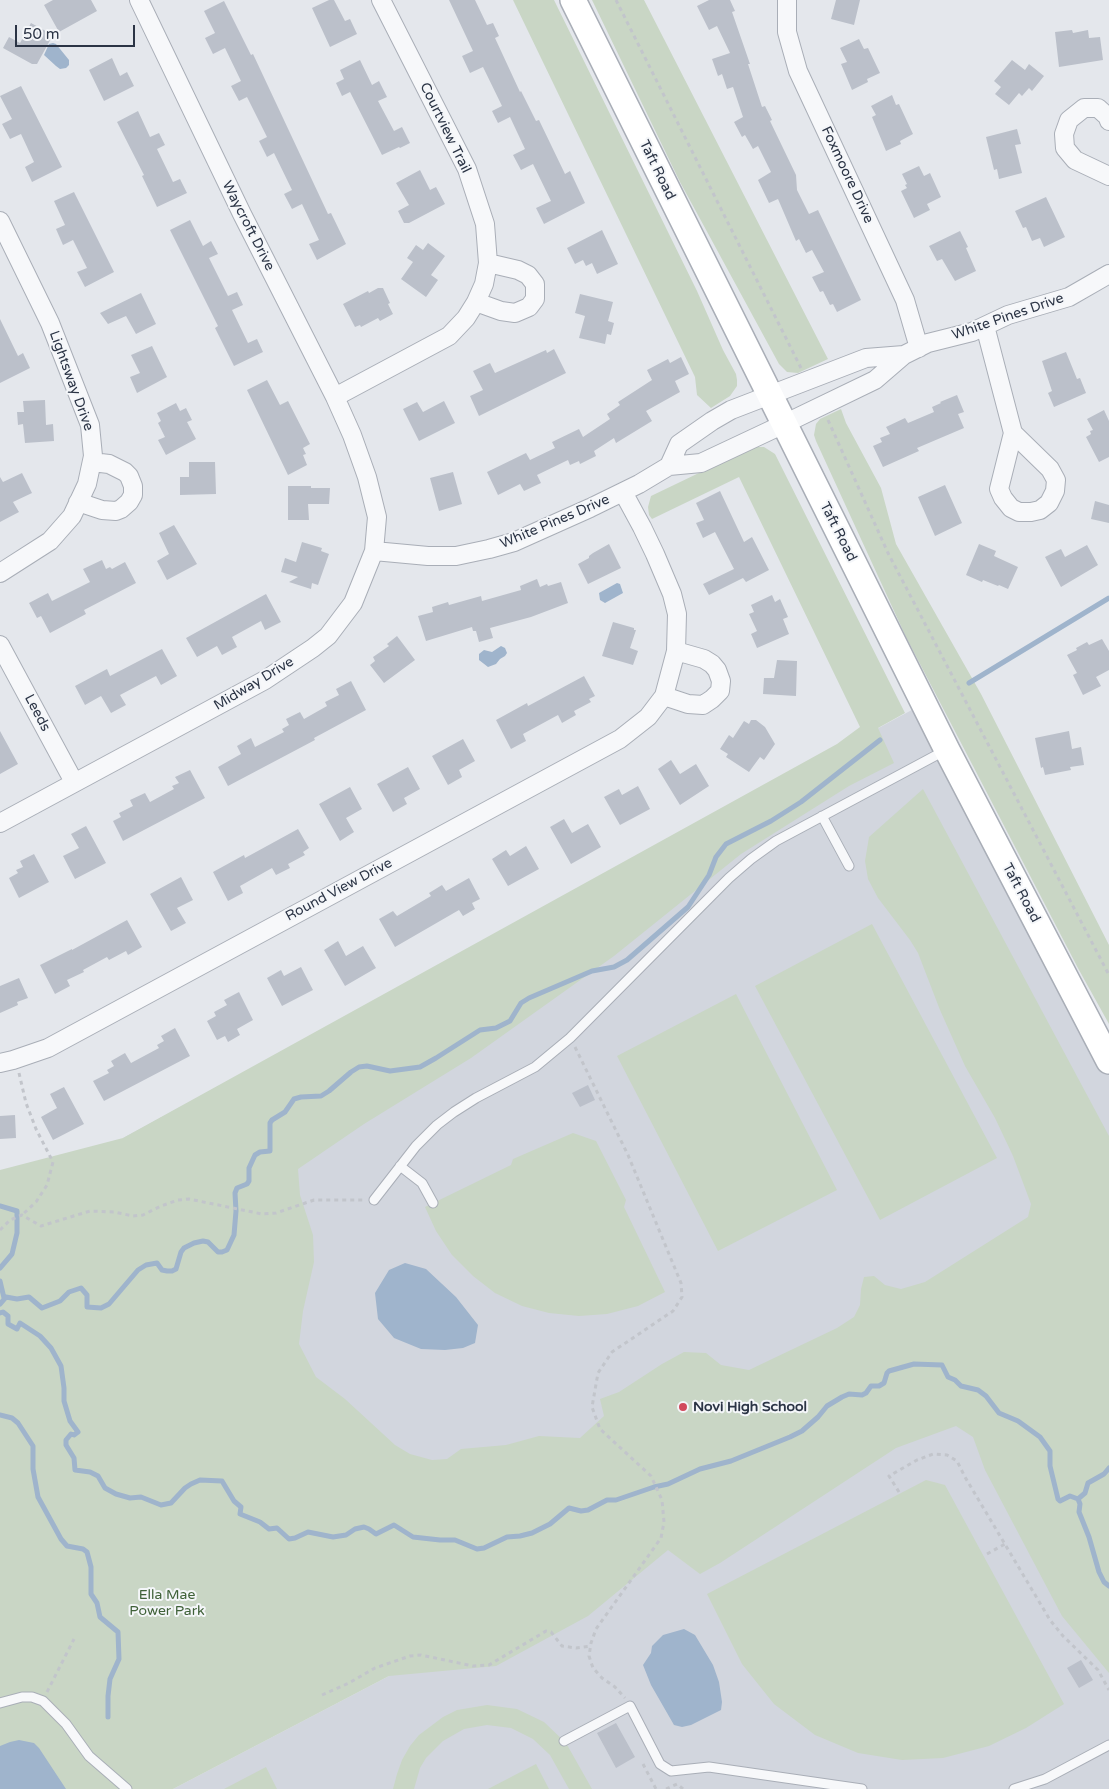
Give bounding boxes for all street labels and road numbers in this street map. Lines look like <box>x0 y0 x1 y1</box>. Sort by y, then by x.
street label: Courtview Trail <box>416 80 474 176</box>
street label: Foxmoore Drive <box>817 124 877 226</box>
street label: Taft Road <box>635 137 679 203</box>
street label: Waycroft Drive <box>218 178 278 274</box>
street label: White Pines Drive <box>950 290 1066 344</box>
street label: Lightsway Drive <box>45 329 97 433</box>
street label: White Pines Drive <box>498 491 612 553</box>
street label: Taft Road <box>816 499 860 565</box>
street label: Midway Drive <box>211 654 297 714</box>
street label: Leeds <box>20 692 54 734</box>
street label: Round View Drive <box>283 855 395 925</box>
street label: Taft Road <box>998 861 1044 925</box>

